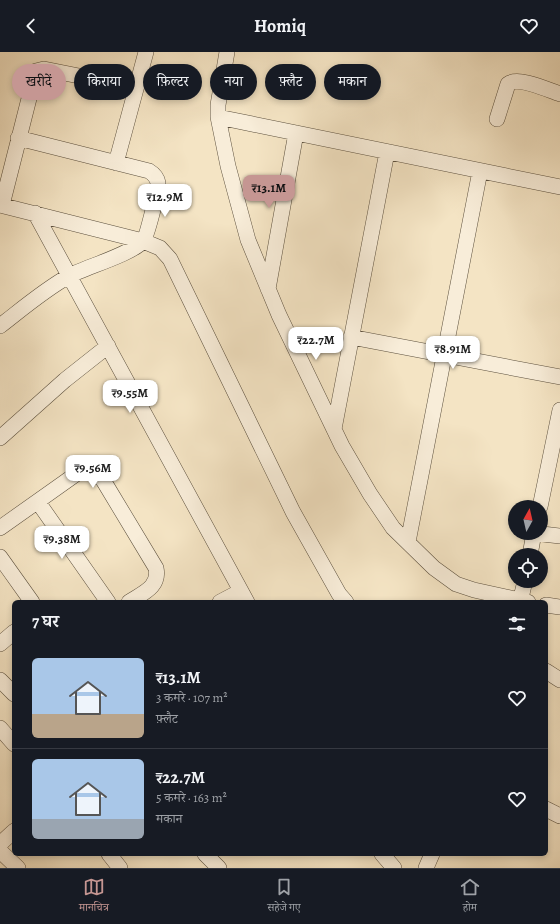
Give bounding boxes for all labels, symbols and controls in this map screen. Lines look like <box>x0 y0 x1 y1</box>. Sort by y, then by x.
text: Homiq <box>254 14 306 38</box>
icon: back <box>20 15 42 37</box>
icon: heart <box>518 15 540 37</box>
chip: खरीदें <box>12 64 66 100</box>
chip: किराया <box>74 64 135 100</box>
chip: फ़िल्टर <box>143 64 202 100</box>
chip: नया <box>210 64 257 100</box>
chip: फ़्लैट <box>265 64 316 100</box>
chip: मकान <box>324 64 381 100</box>
pin: ₹13.1M <box>236 175 302 209</box>
text: ₹13.1M <box>252 179 286 196</box>
pin: ₹12.9M <box>132 184 198 218</box>
text: ₹12.9M <box>147 188 183 205</box>
pin: ₹22.7M <box>283 327 349 361</box>
text: ₹22.7M <box>297 331 335 348</box>
pin: ₹8.91M <box>420 336 486 370</box>
text: ₹8.91M <box>435 340 471 357</box>
pin: ₹9.55M <box>97 380 163 414</box>
text: ₹9.55M <box>112 384 148 401</box>
pin: ₹9.56M <box>60 455 126 489</box>
text: ₹9.56M <box>74 459 112 476</box>
north arrow <box>508 500 548 540</box>
map controls <box>508 500 548 588</box>
pin: ₹9.38M <box>29 526 95 560</box>
text: ₹9.38M <box>43 530 81 547</box>
button: locate <box>508 548 548 588</box>
text: 7 घर <box>32 610 59 633</box>
icon: filters <box>506 613 528 635</box>
text: ₹13.1M <box>156 666 201 689</box>
icon: home <box>64 674 112 722</box>
icon: heart <box>506 687 528 709</box>
text: 3 कमरे · 107 m² <box>156 689 228 706</box>
text: फ़्लैट <box>156 710 178 727</box>
text: ₹22.7M <box>156 766 205 789</box>
icon: home <box>64 775 112 823</box>
icon: heart <box>506 788 528 810</box>
text: 5 कमरे · 163 m² <box>156 789 227 806</box>
text: मकान <box>156 810 182 827</box>
tab: मानचित्र <box>79 876 109 918</box>
tab: सहेजे गए <box>267 876 301 918</box>
tab: होम <box>459 876 481 918</box>

